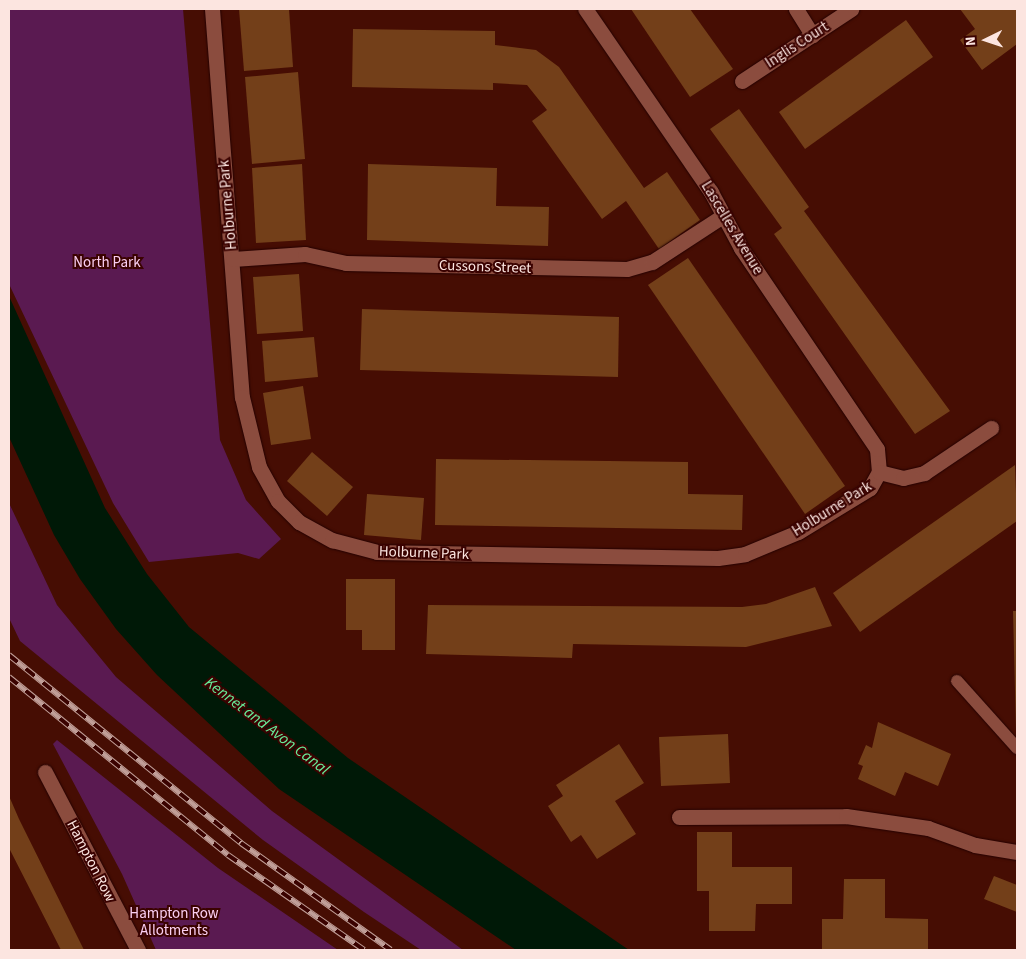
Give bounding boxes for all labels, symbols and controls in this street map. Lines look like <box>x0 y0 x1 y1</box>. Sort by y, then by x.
north arrow <box>961 15 1011 65</box>
street label: Inglis Court <box>762 18 832 72</box>
text: N <box>961 36 981 46</box>
street label: Holburne Park <box>215 159 241 251</box>
street label: Lascelles Avenue <box>697 178 767 278</box>
park label: North Park <box>73 254 141 272</box>
street label: Cussons Street <box>439 256 531 278</box>
street label: Holburne Park <box>789 477 875 541</box>
street label: Holburne Park <box>379 542 469 564</box>
water label: Kennet and Avon Canal <box>201 673 333 779</box>
street label: Hampton Row <box>63 817 119 905</box>
park label: Hampton Row Allotments <box>129 904 219 939</box>

